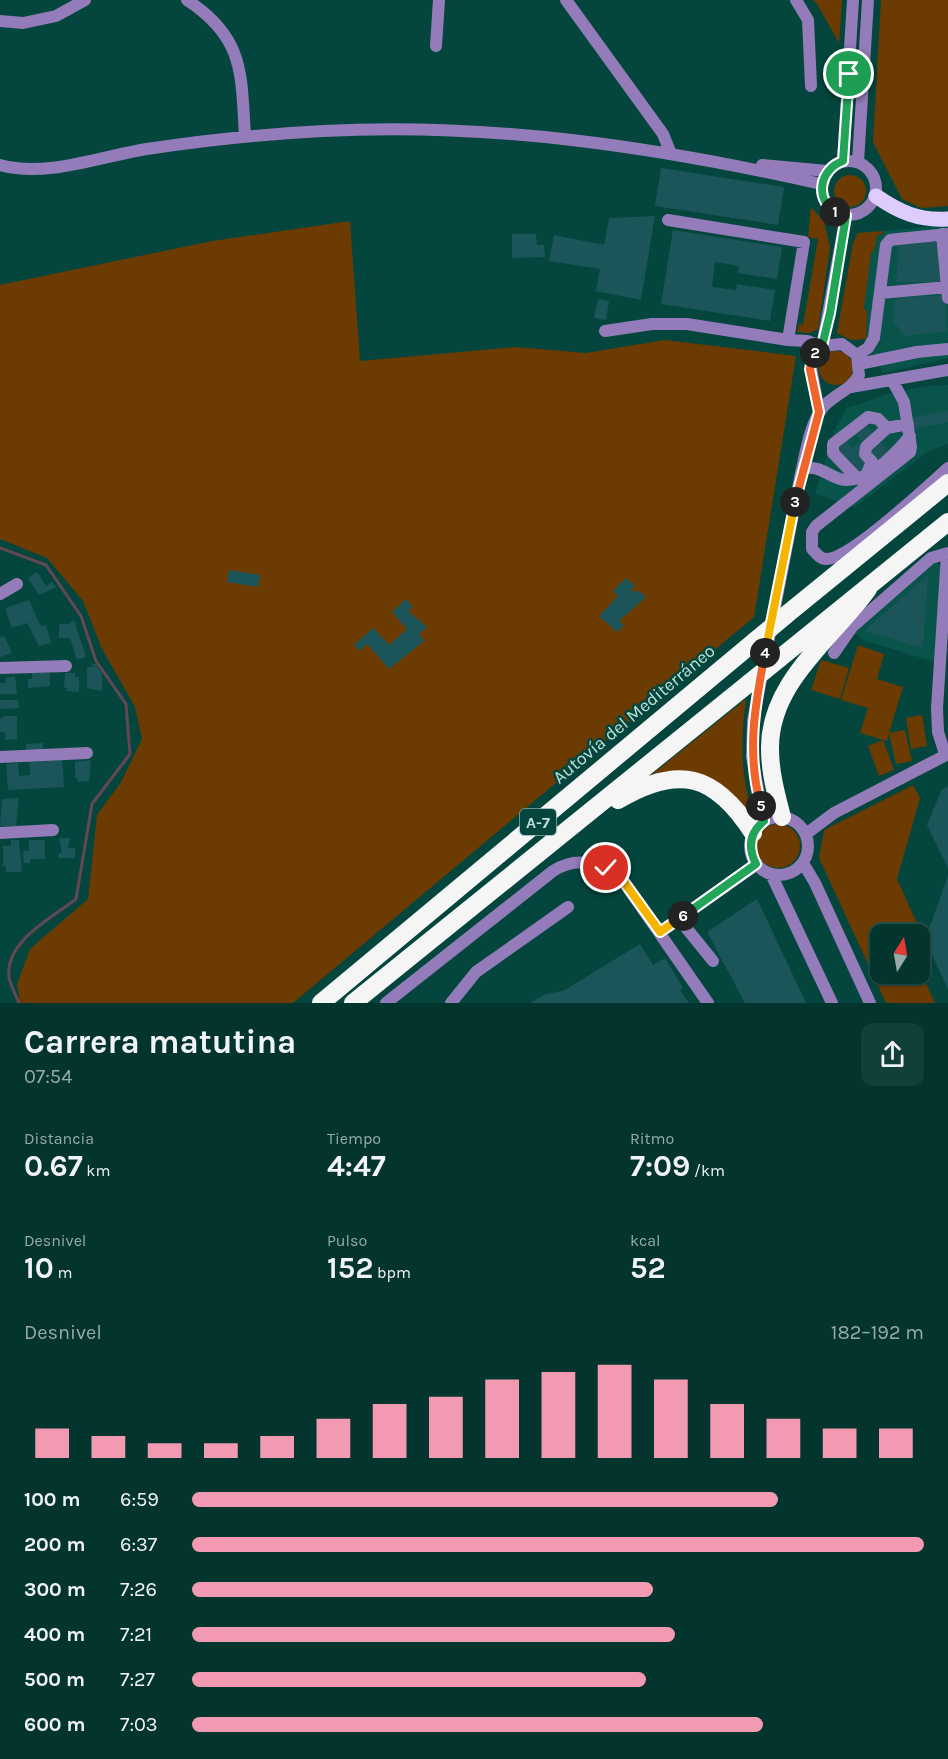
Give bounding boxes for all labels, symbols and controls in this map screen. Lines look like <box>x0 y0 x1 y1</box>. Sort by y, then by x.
pin <box>823 48 874 99</box>
icon: arrive <box>832 57 865 90</box>
pin: 1 <box>820 197 850 227</box>
text: 1 <box>832 202 838 221</box>
pin: 2 <box>800 338 830 368</box>
text: 2 <box>810 343 820 362</box>
pin: 3 <box>780 487 810 517</box>
text: 3 <box>790 492 800 511</box>
pin: 4 <box>750 638 780 668</box>
street label: Autovía del Mediterráneo <box>548 640 720 788</box>
text: 4 <box>760 643 770 662</box>
pin: 5 <box>746 791 776 821</box>
text: 5 <box>756 796 766 815</box>
road number: A-7 <box>520 809 556 835</box>
pin <box>580 842 631 893</box>
icon: check <box>589 851 622 884</box>
pin: 6 <box>668 901 698 931</box>
text: 6 <box>678 906 688 925</box>
north arrow <box>870 924 930 984</box>
map controls <box>870 924 930 984</box>
text: Carrera matutina <box>24 1023 296 1061</box>
button: share <box>861 1023 924 1086</box>
text: 07:54 <box>24 1065 72 1088</box>
text: Distancia <box>24 1129 94 1148</box>
text: Tiempo <box>327 1129 381 1148</box>
text: Ritmo <box>630 1129 674 1148</box>
text: 0.67 <box>24 1148 83 1184</box>
text: 4:47 <box>327 1148 386 1184</box>
text: 7:09 <box>630 1148 690 1184</box>
text: km <box>83 1161 110 1180</box>
text: /km <box>690 1161 725 1180</box>
text: Desnivel <box>24 1231 86 1250</box>
text: Pulso <box>327 1231 367 1250</box>
text: kcal <box>630 1231 661 1250</box>
text: 10 <box>24 1250 54 1286</box>
text: 152 <box>327 1250 373 1286</box>
text: 52 <box>630 1250 666 1286</box>
text: m <box>54 1263 72 1282</box>
text: bpm <box>373 1263 411 1282</box>
text: Desnivel <box>24 1321 102 1344</box>
text: 182–192 m <box>831 1321 924 1344</box>
text: 100 m <box>24 1488 80 1511</box>
text: 6:59 <box>120 1488 159 1511</box>
text: 200 m <box>24 1533 85 1556</box>
text: 6:37 <box>120 1533 157 1556</box>
text: 300 m <box>24 1578 86 1601</box>
text: 7:26 <box>120 1578 157 1601</box>
text: 400 m <box>24 1623 85 1646</box>
text: 7:21 <box>120 1623 152 1646</box>
text: 500 m <box>24 1668 85 1691</box>
text: 7:27 <box>120 1668 155 1691</box>
text: 600 m <box>24 1713 85 1736</box>
text: 7:03 <box>120 1713 158 1736</box>

